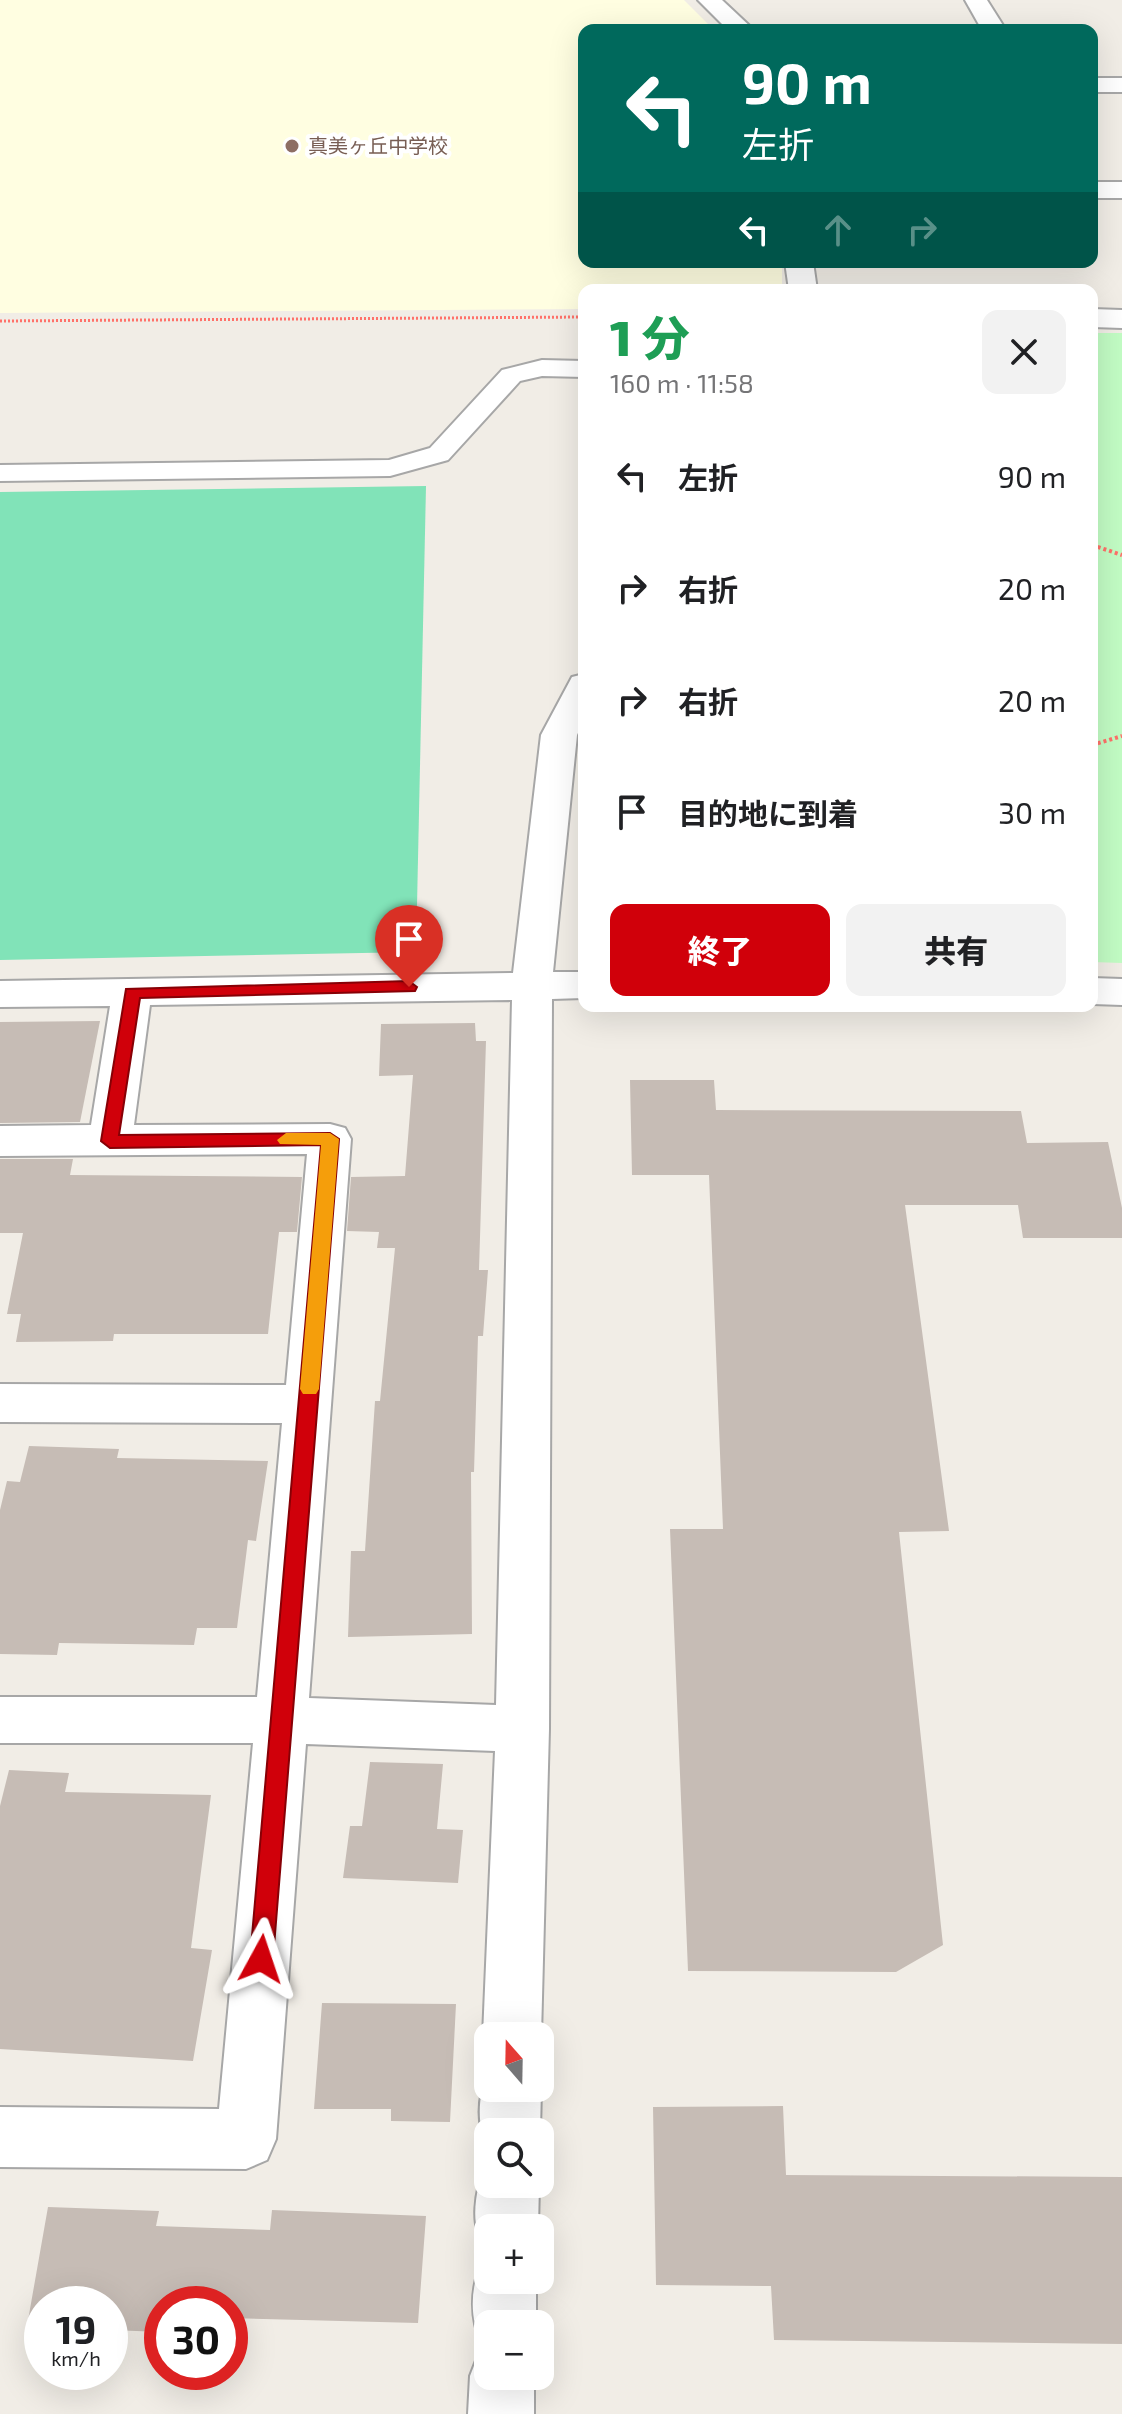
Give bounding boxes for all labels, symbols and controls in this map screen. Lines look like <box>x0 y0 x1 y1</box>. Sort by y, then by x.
text: 90 m <box>742 48 872 115</box>
icon: left <box>610 56 714 160</box>
text: 左折 <box>742 122 814 165</box>
place label: 真美ヶ丘中学校 <box>308 133 448 157</box>
marker: 真美ヶ丘中学校 <box>283 137 301 155</box>
icon: left <box>732 208 776 252</box>
icon: ahead <box>816 208 860 252</box>
icon: right <box>900 208 944 252</box>
text: 1 分 <box>610 308 690 366</box>
button: close <box>982 310 1066 394</box>
text: 160 m · 11:58 <box>610 367 754 398</box>
icon: left <box>610 454 654 498</box>
text: 90 m <box>998 458 1066 494</box>
text: 左折 <box>678 459 738 495</box>
icon: right <box>610 566 654 610</box>
text: 20 m <box>998 570 1066 606</box>
text: 右折 <box>678 571 738 607</box>
icon: right <box>610 678 654 722</box>
text: 20 m <box>998 682 1066 718</box>
text: 右折 <box>678 683 738 719</box>
icon: arrive <box>610 790 654 834</box>
text: 30 m <box>998 794 1066 830</box>
text: 目的地に到着 <box>678 795 858 831</box>
button: 終了 <box>610 904 830 996</box>
button: 共有 <box>846 904 1066 996</box>
pin <box>375 905 443 987</box>
icon: arrive <box>387 917 431 961</box>
position arrow <box>219 1917 303 2001</box>
north arrow <box>474 2022 554 2102</box>
map controls <box>474 2022 554 2390</box>
button: search <box>474 2118 554 2198</box>
button: + <box>474 2214 554 2294</box>
speed limit sign: 30 <box>144 2286 248 2390</box>
text: 19 <box>56 2304 96 2352</box>
button: − <box>474 2310 554 2390</box>
text: km/h <box>51 2346 101 2370</box>

